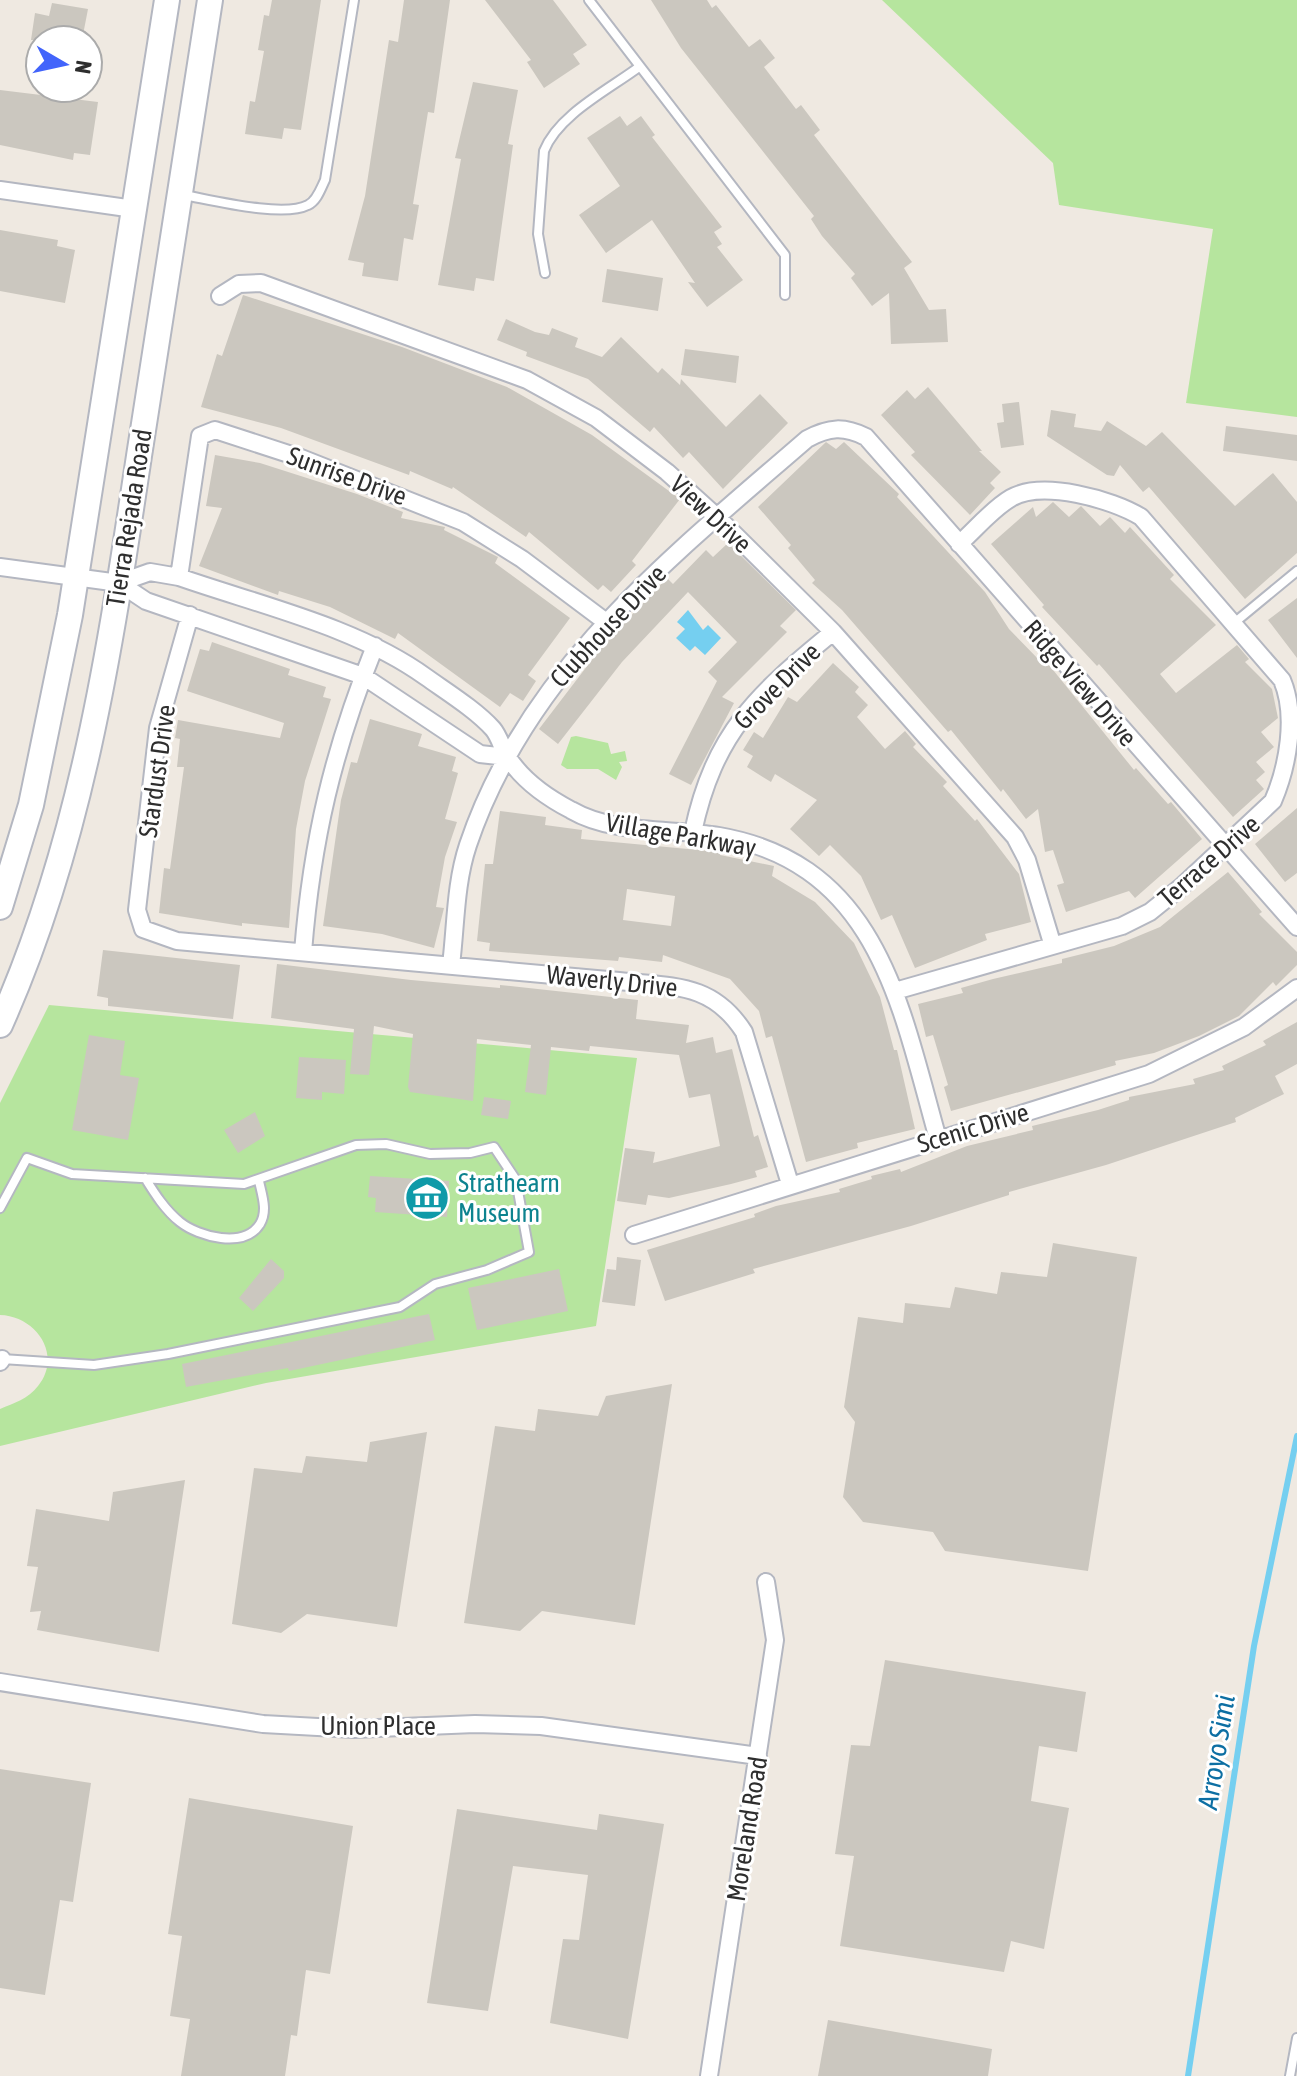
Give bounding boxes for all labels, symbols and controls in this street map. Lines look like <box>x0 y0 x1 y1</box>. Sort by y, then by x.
north arrow <box>24 24 104 104</box>
text: N <box>70 59 98 76</box>
street label: Tierra Rejada Road <box>100 427 158 609</box>
street label: Sunrise Drive <box>283 441 411 511</box>
street label: View Drive <box>664 469 758 559</box>
street label: Clubhouse Drive <box>544 559 672 693</box>
street label: Ridge View Drive <box>1017 614 1143 752</box>
street label: Grove Drive <box>728 637 826 735</box>
street label: Stardust Drive <box>133 703 181 839</box>
street label: Village Parkway <box>603 807 759 863</box>
street label: Terrace Drive <box>1152 809 1266 913</box>
street label: Waverly Drive <box>545 959 679 1003</box>
street label: Scenic Drive <box>914 1097 1032 1159</box>
place label: Strathearn Museum <box>458 1168 560 1228</box>
museum icon: Strathearn Museum <box>403 1174 451 1222</box>
water label: Arroyo Simi <box>1191 1693 1241 1812</box>
street label: Union Place <box>320 1711 436 1741</box>
street label: Moreland Road <box>721 1754 773 1904</box>

